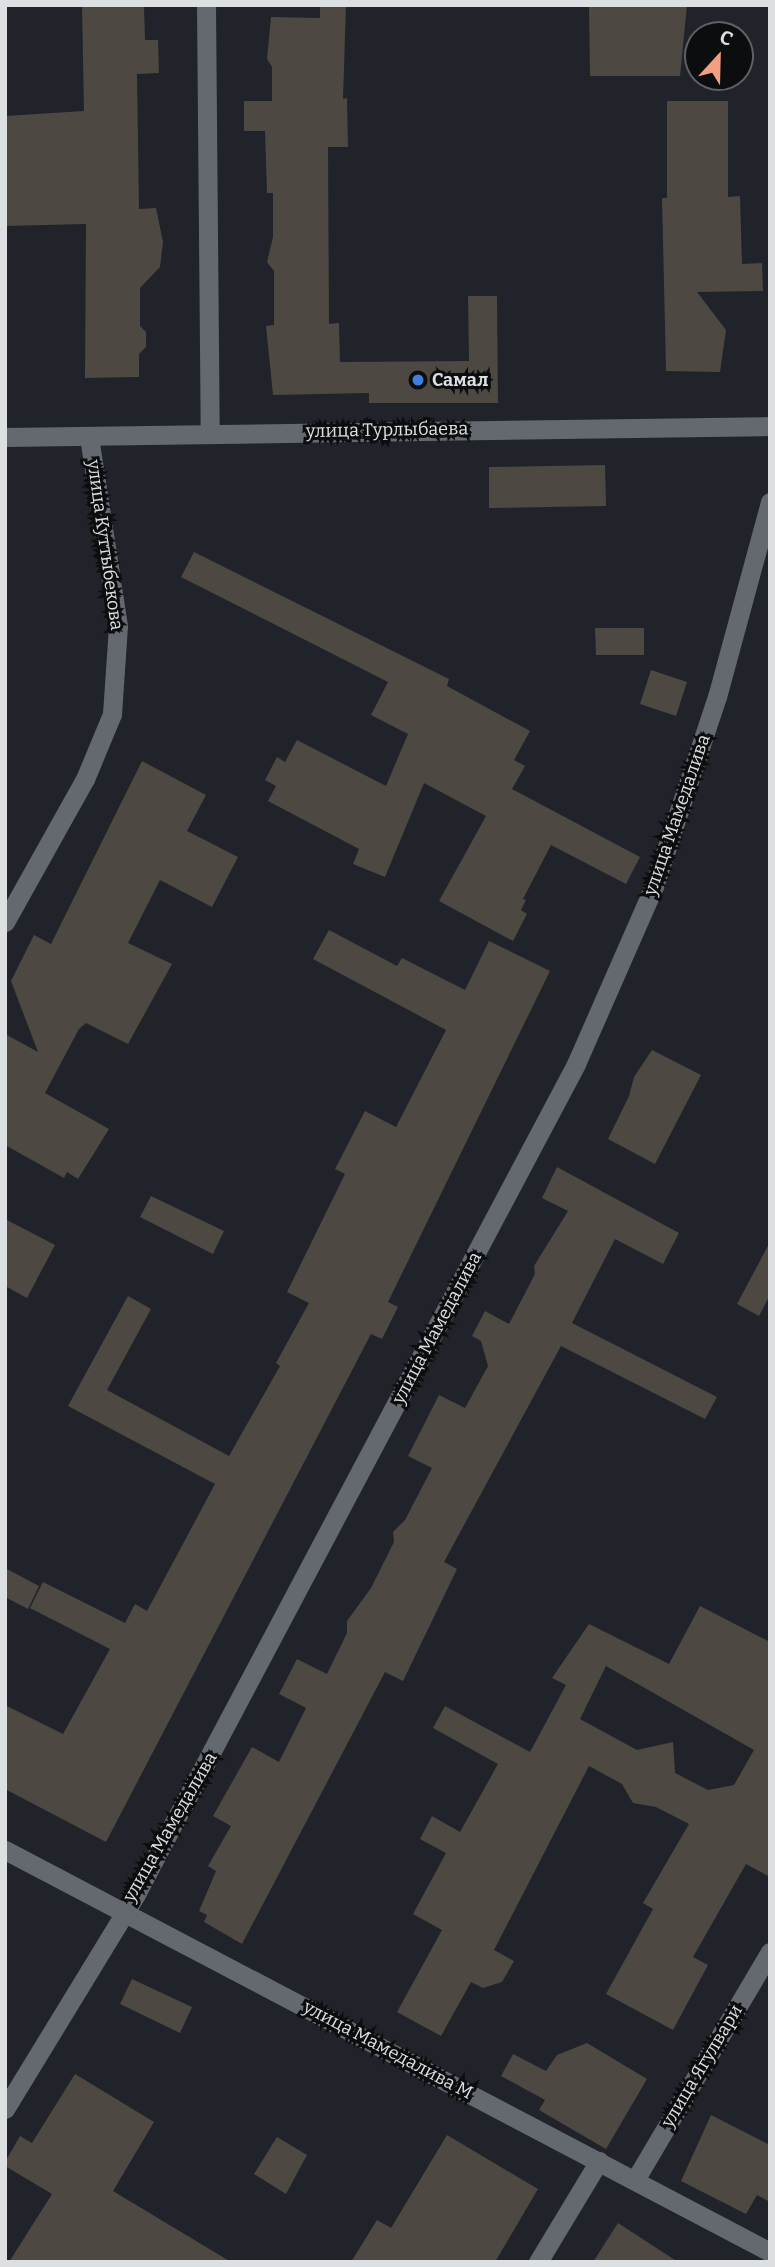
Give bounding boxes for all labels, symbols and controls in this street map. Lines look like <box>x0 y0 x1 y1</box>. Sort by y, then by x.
north arrow <box>684 21 754 91</box>
text: С <box>716 25 736 51</box>
place label: Самал <box>432 369 488 391</box>
marker: Самал <box>410 372 426 388</box>
street label: улица Турлыбаева <box>306 418 468 442</box>
street label: улица Куттыбекова <box>82 459 128 631</box>
street label: улица Мамедалива <box>639 732 715 898</box>
street label: улица Мамедалива <box>388 1248 486 1408</box>
street label: улица Мамедалива <box>118 1748 222 1906</box>
street label: улица Мамедалива М <box>300 1996 476 2104</box>
street label: улица Ягулвари <box>657 2001 747 2131</box>

